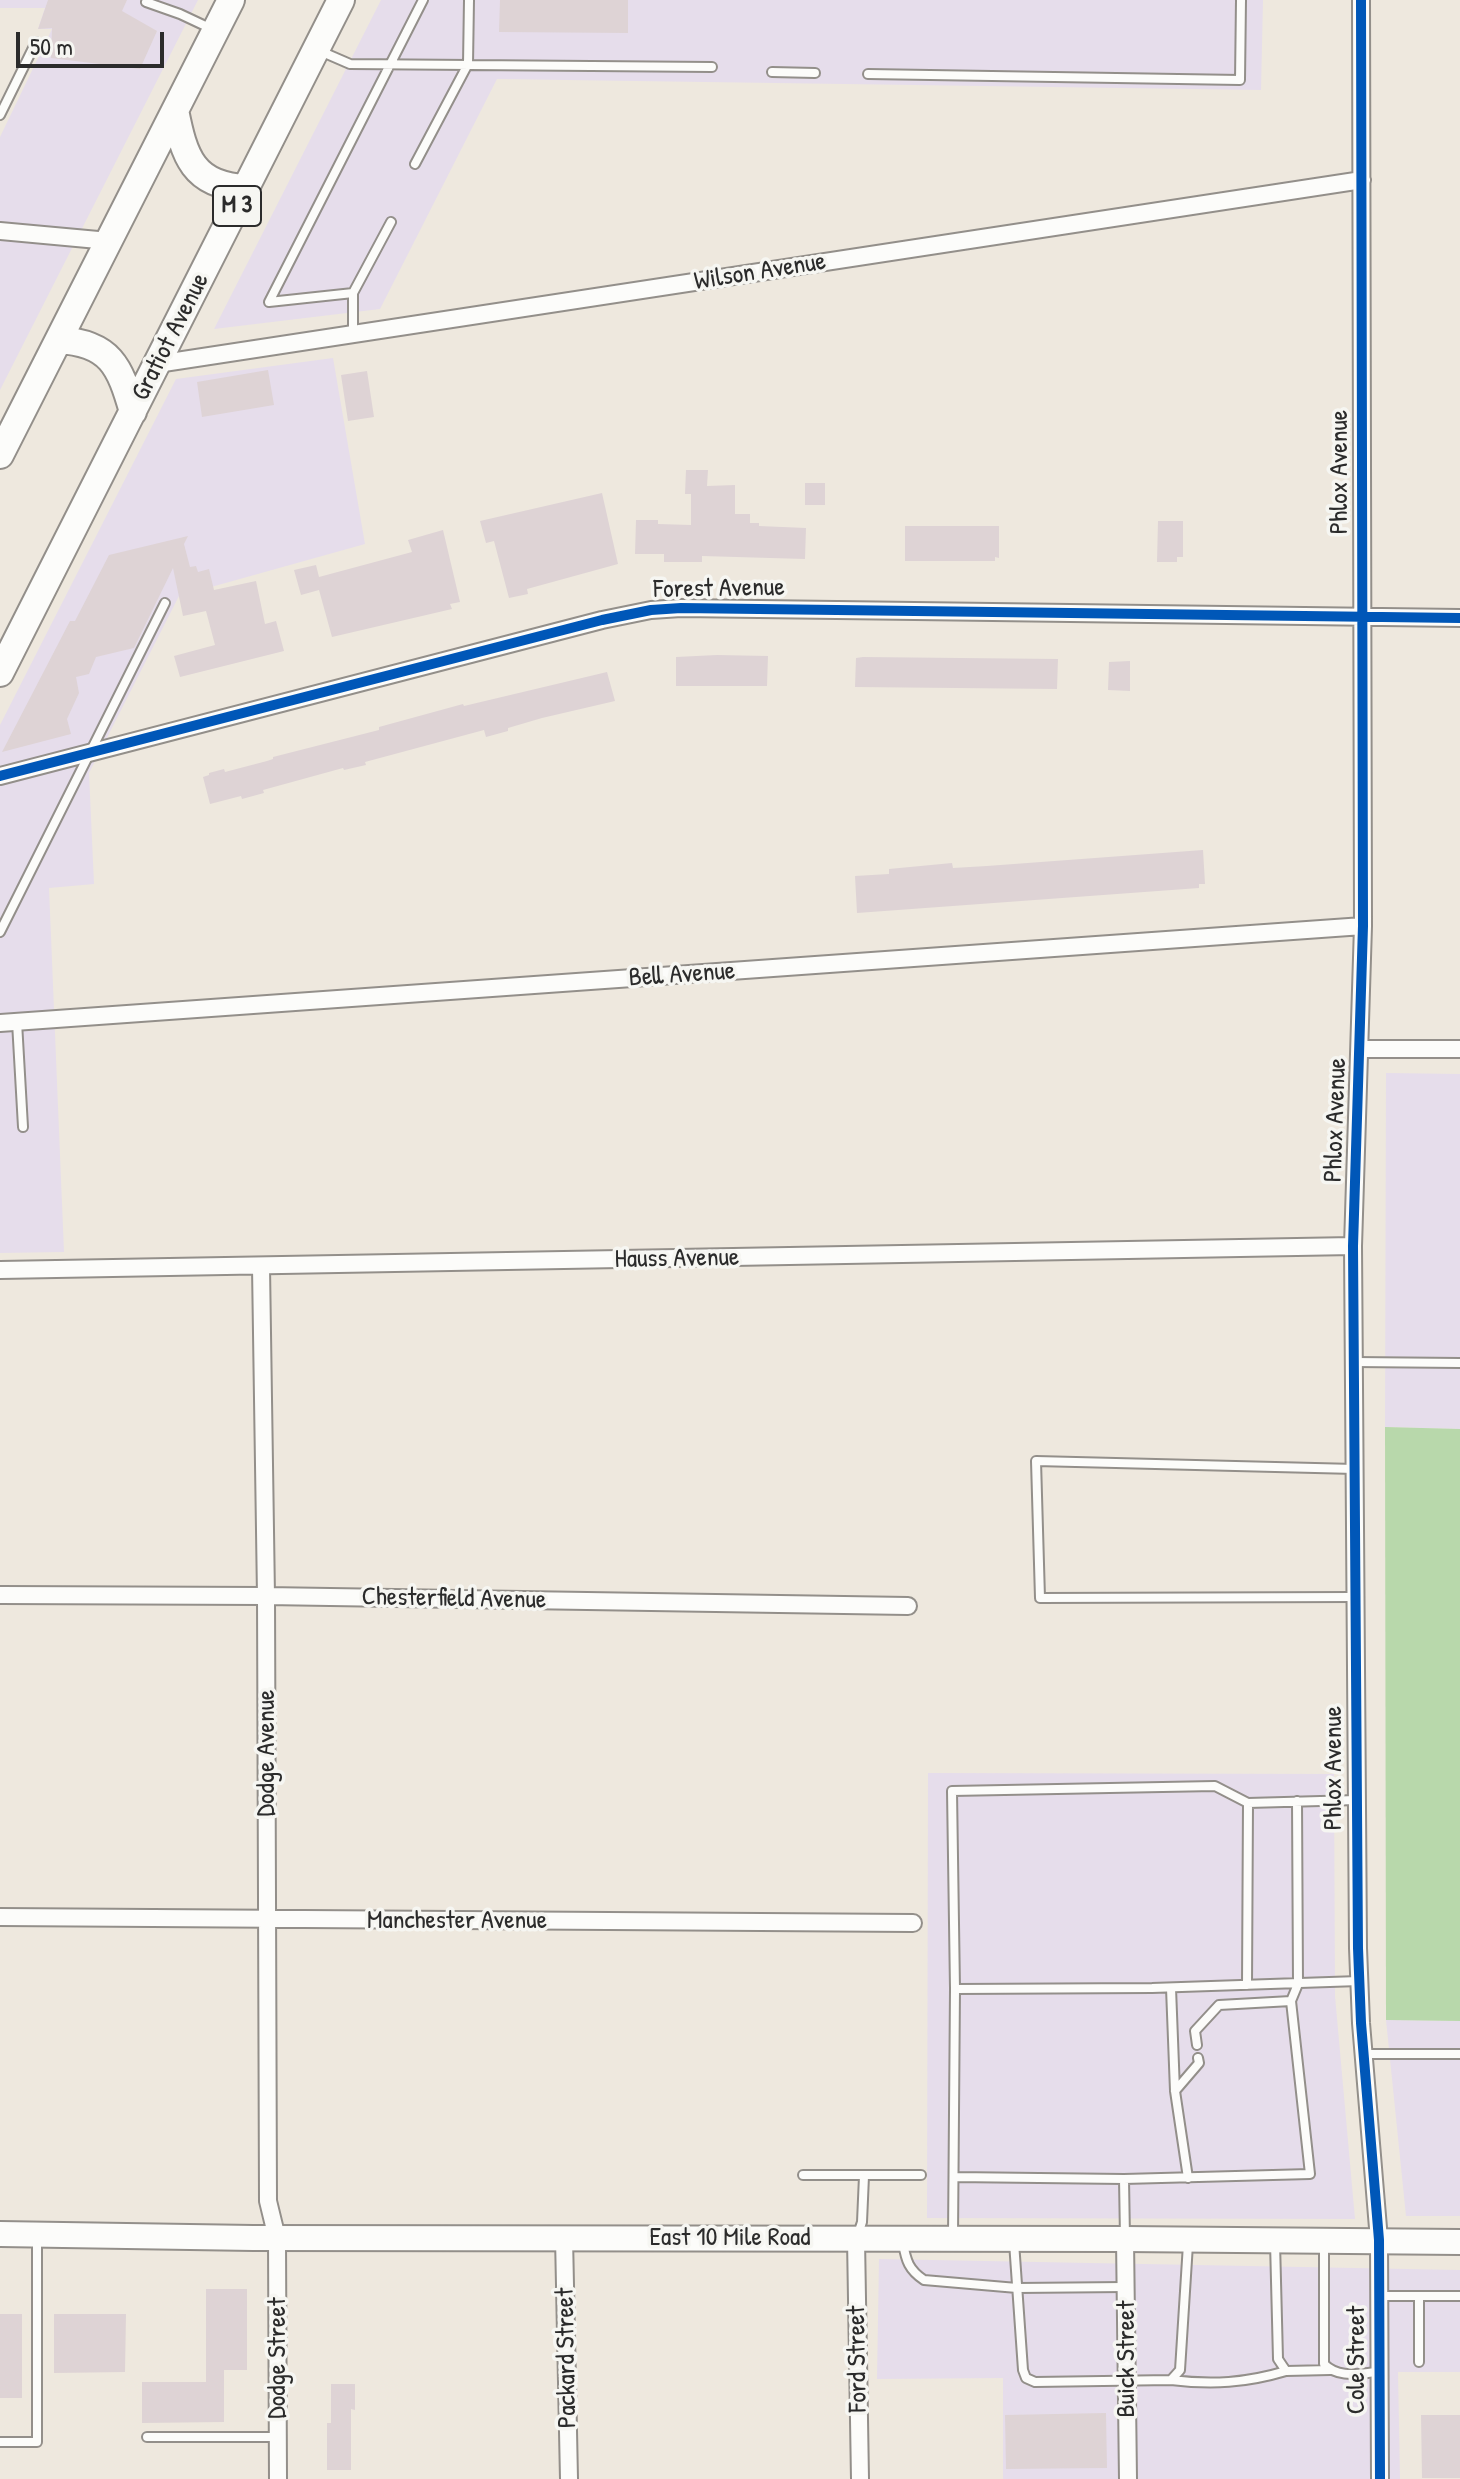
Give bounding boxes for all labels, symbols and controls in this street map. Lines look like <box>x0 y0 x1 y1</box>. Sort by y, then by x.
scale bar <box>20 16 168 66</box>
text: 50 m <box>30 30 73 62</box>
road number: M 3 <box>213 186 261 226</box>
street label: Wilson Avenue <box>692 246 828 298</box>
street label: Gratiot Avenue <box>126 268 216 406</box>
street label: Phlox Avenue <box>1324 410 1356 534</box>
street label: Forest Avenue <box>653 572 785 606</box>
street label: Bell Avenue <box>628 956 736 994</box>
street label: Phlox Avenue <box>1318 1057 1354 1183</box>
street label: Hauss Avenue <box>614 1242 740 1276</box>
street label: Chesterfield Avenue <box>361 1582 547 1616</box>
street label: Dodge Avenue <box>251 1690 283 1816</box>
street label: Phlox Avenue <box>1318 1706 1350 1830</box>
street label: Manchester Avenue <box>367 1905 547 1937</box>
street label: East 10 Mile Road <box>650 2222 810 2254</box>
street label: Packard Street <box>550 2288 584 2428</box>
street label: Dodge Street <box>262 2297 294 2419</box>
street label: Buick Street <box>1111 2301 1143 2417</box>
street label: Ford Street <box>841 2305 875 2413</box>
street label: Cole Street <box>1341 2306 1373 2414</box>

